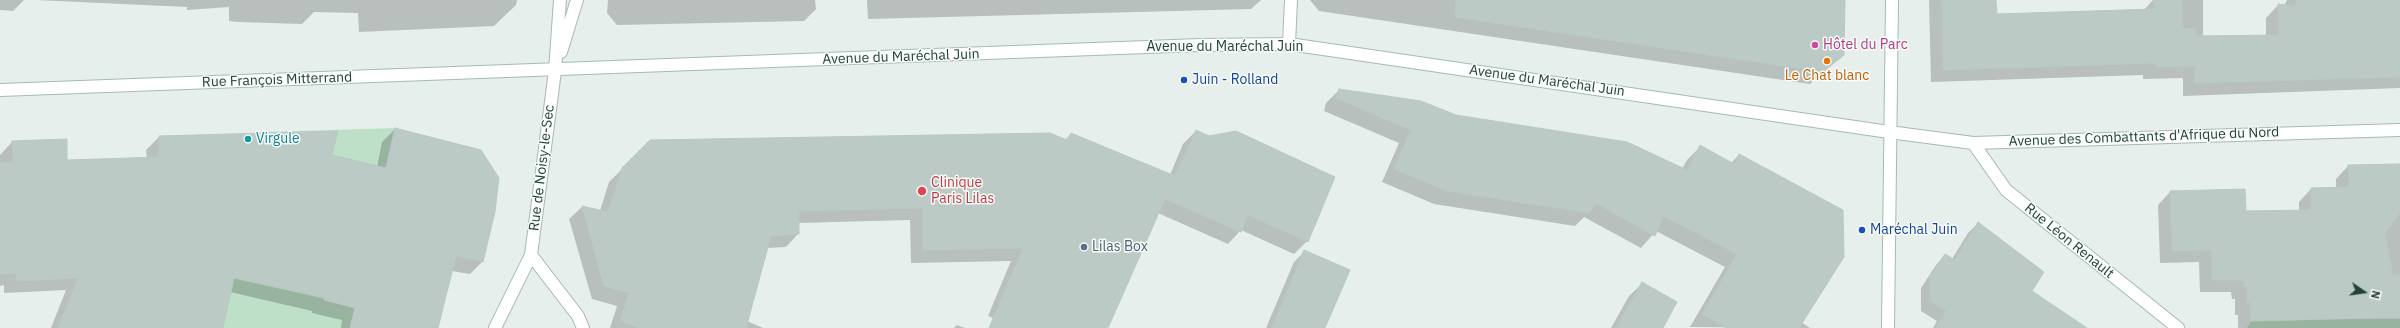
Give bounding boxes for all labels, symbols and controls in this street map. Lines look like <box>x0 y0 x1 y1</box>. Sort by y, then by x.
place label: Hôtel du Parc <box>1823 37 1908 53</box>
street label: Avenue du Maréchal Juin <box>1146 39 1304 55</box>
marker: Hôtel du Parc <box>1810 40 1820 50</box>
street label: Avenue du Maréchal Juin <box>822 46 980 68</box>
marker: Le Chat blanc <box>1822 56 1832 66</box>
street label: Avenue du Maréchal Juin <box>1468 62 1626 100</box>
place label: Le Chat blanc <box>1785 68 1869 84</box>
street label: Rue François Mitterrand <box>202 69 352 91</box>
place label: Juin - Rolland <box>1192 72 1278 88</box>
marker: Juin - Rolland <box>1179 75 1189 85</box>
street label: Rue de Noisy-le-Sec <box>526 104 558 232</box>
street label: Avenue des Combattants d'Afrique du Nord <box>2008 124 2280 150</box>
place label: Virgule <box>256 131 300 147</box>
marker: Virgule <box>243 134 253 144</box>
place label: Clinique Paris Lilas <box>931 175 994 208</box>
marker: Clinique Paris Lilas <box>916 185 928 197</box>
street label: Rue Léon Renault <box>2021 200 2117 282</box>
place label: Maréchal Juin <box>1870 222 1958 238</box>
marker: Maréchal Juin <box>1857 225 1867 235</box>
place label: Lilas Box <box>1092 239 1148 255</box>
marker: Lilas Box <box>1079 242 1089 252</box>
north arrow <box>2344 272 2384 312</box>
text: N <box>2368 289 2383 300</box>

